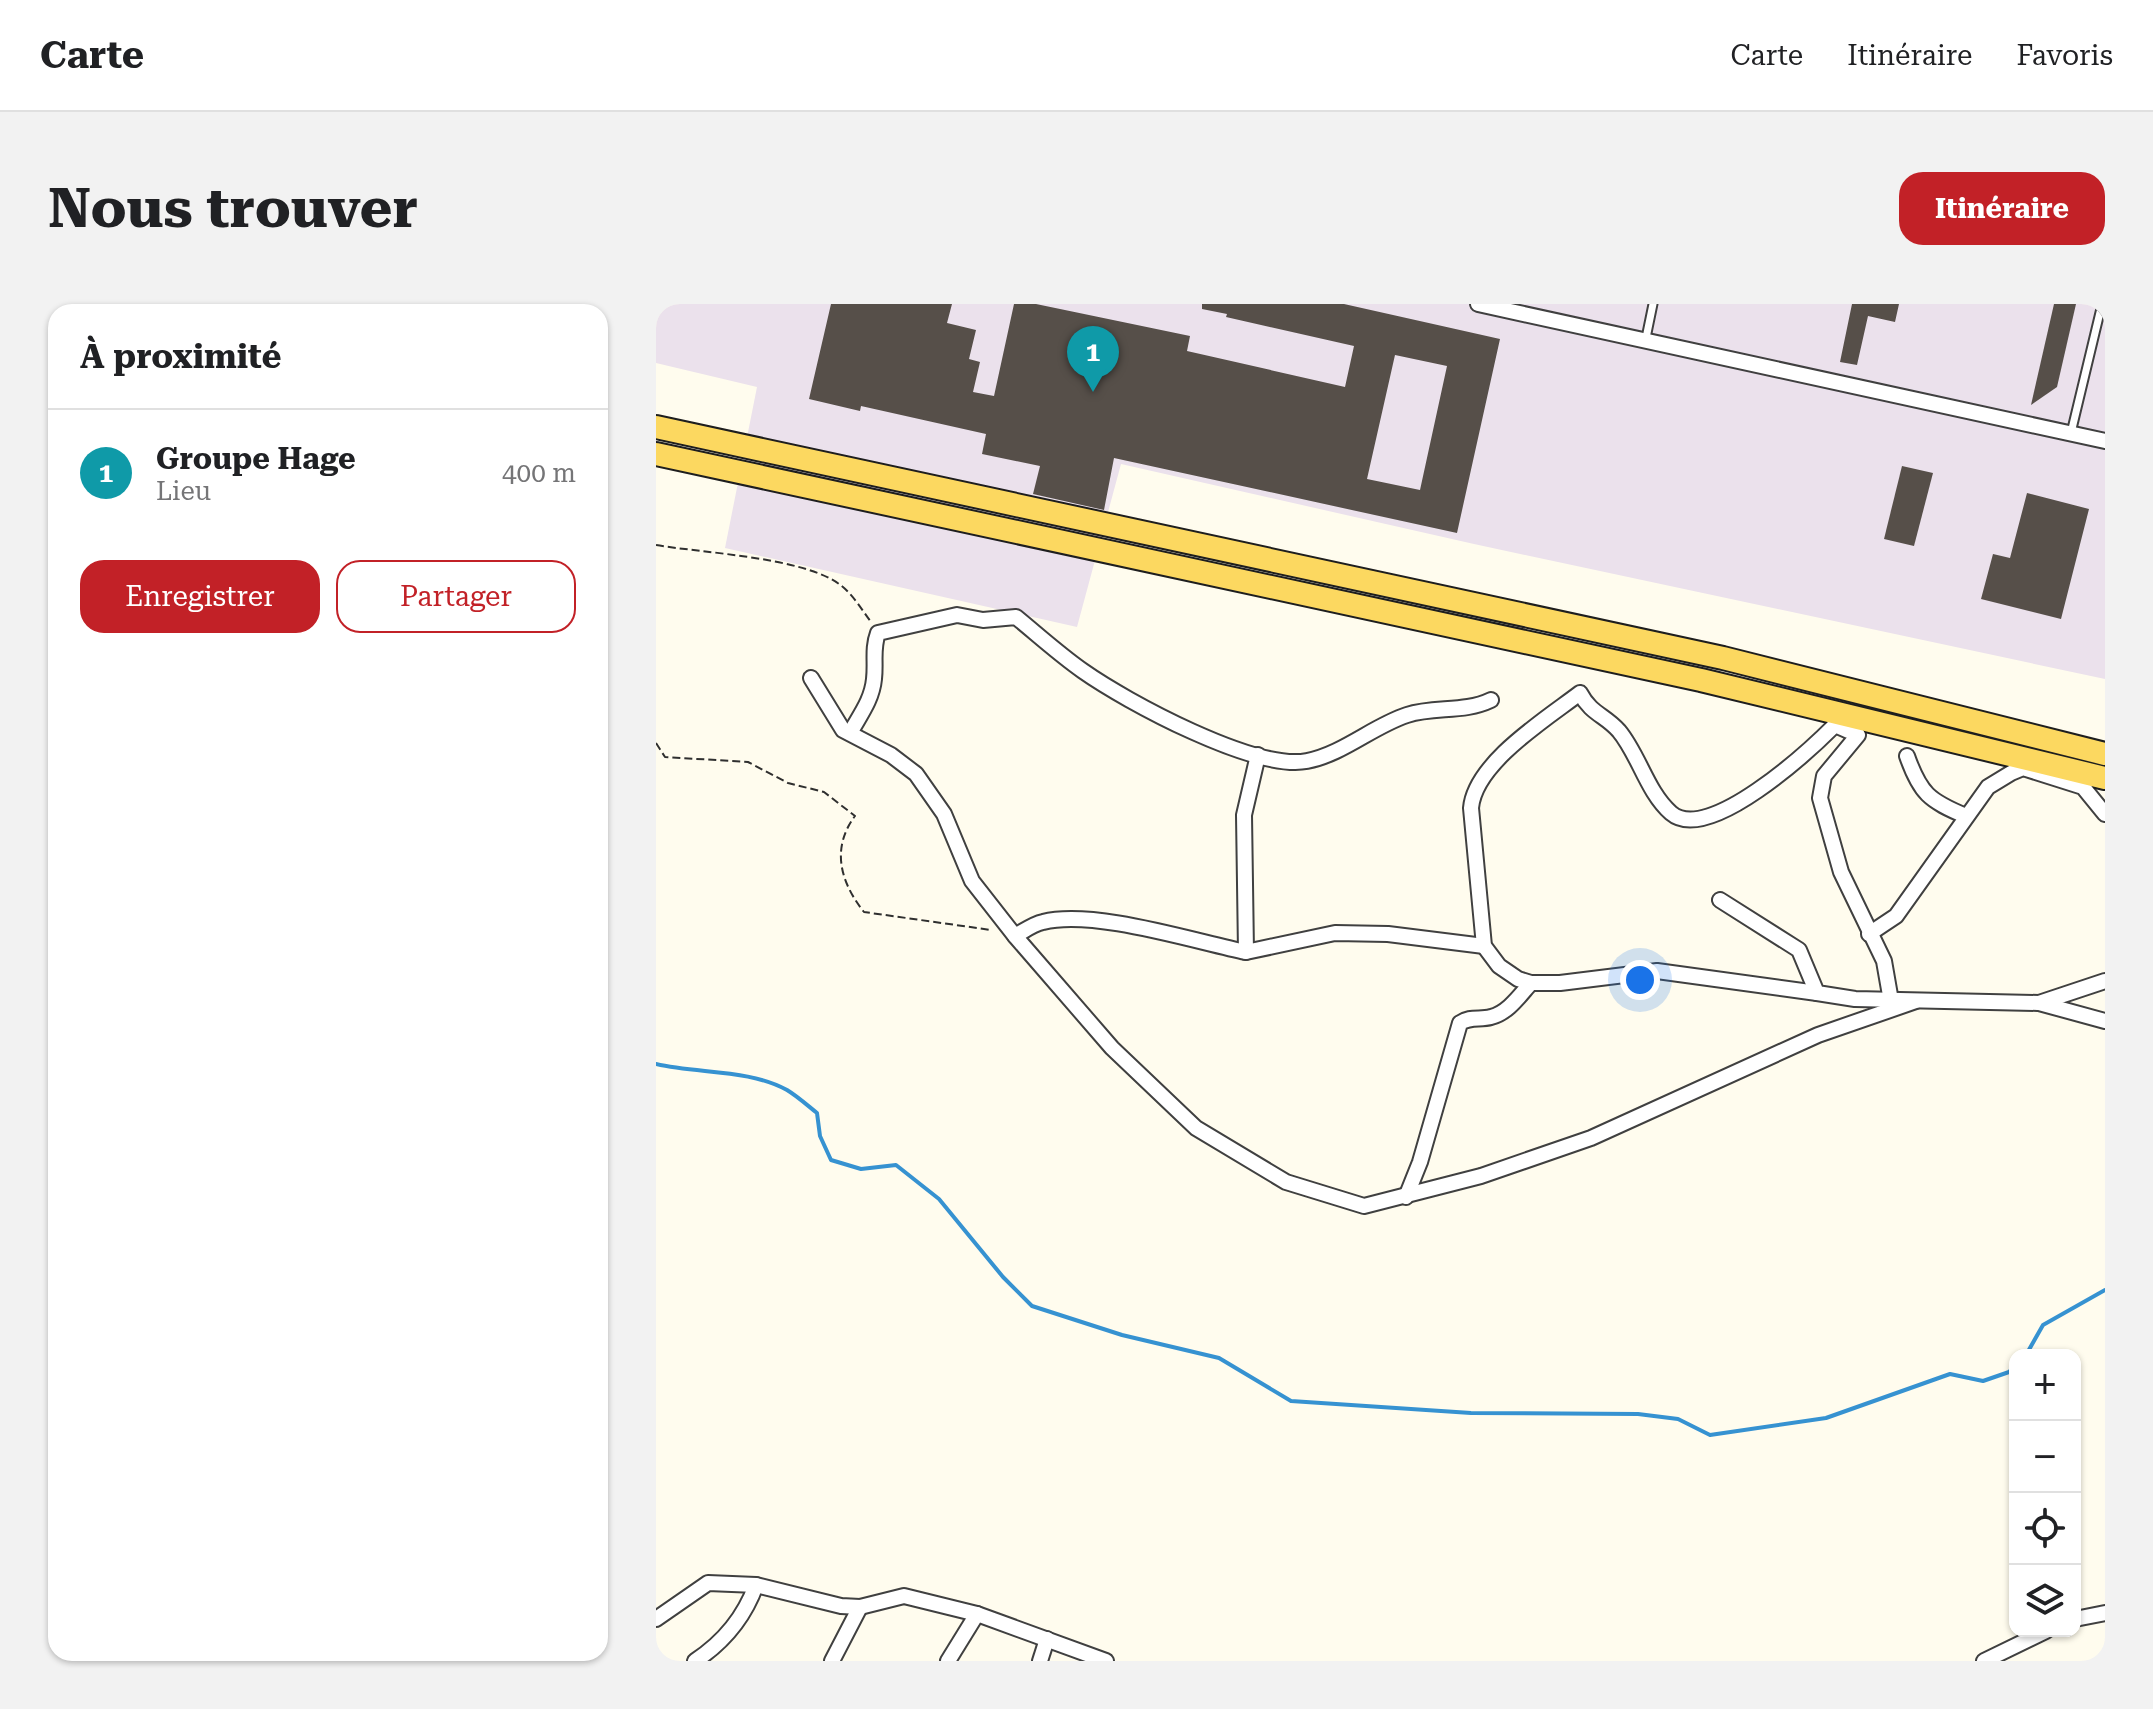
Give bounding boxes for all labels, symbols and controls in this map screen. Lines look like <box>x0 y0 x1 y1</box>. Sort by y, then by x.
text: Carte <box>40 33 144 77</box>
text: Carte <box>1730 39 1803 72</box>
text: Itinéraire <box>1847 39 1972 72</box>
text: Favoris <box>2016 39 2113 72</box>
button: Itinéraire <box>1899 172 2105 245</box>
text: Nous trouver <box>48 175 418 241</box>
pin: 1 <box>1067 326 1119 392</box>
text: À proximité <box>80 336 281 376</box>
text: Groupe Hage <box>156 441 356 476</box>
text: 1 <box>99 458 113 488</box>
text: 400 m <box>502 458 576 488</box>
text: Lieu <box>156 476 211 506</box>
button: Enregistrer <box>80 560 320 633</box>
button: Partager <box>336 560 576 633</box>
your location <box>1620 960 1660 1000</box>
map controls <box>2009 1349 2081 1637</box>
button: + <box>2009 1349 2081 1421</box>
button: − <box>2009 1421 2081 1493</box>
button: locate <box>2009 1493 2081 1565</box>
button: layers <box>2009 1565 2081 1637</box>

